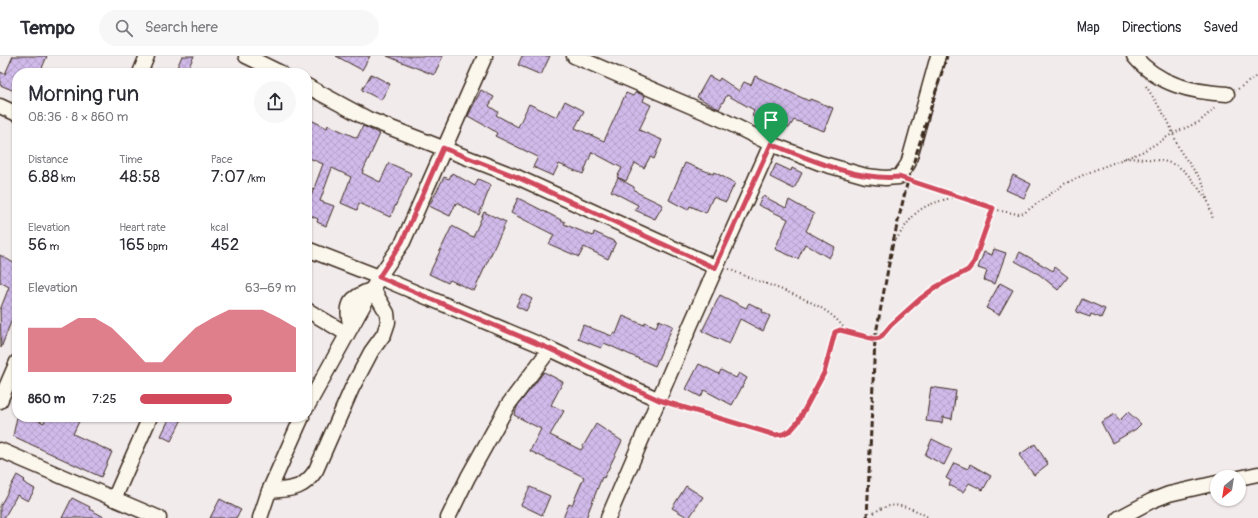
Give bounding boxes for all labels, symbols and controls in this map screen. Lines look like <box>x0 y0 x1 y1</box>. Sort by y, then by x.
search box <box>99 10 379 46</box>
text: Tempo <box>20 16 75 40</box>
icon: search <box>113 17 135 39</box>
text: Search here <box>145 18 218 37</box>
text: Map <box>1077 19 1100 36</box>
text: Directions <box>1122 19 1181 36</box>
text: Saved <box>1203 19 1238 36</box>
text: Morning run <box>28 80 139 108</box>
button: share <box>254 81 296 123</box>
pin <box>754 103 788 144</box>
text: 08:36 · 8 × 860 m <box>28 109 128 125</box>
icon: arrive <box>760 109 782 131</box>
text: Distance <box>28 153 68 166</box>
text: Time <box>119 153 142 166</box>
text: Pace <box>211 153 232 166</box>
text: 6.88 <box>28 166 59 187</box>
text: 48:58 <box>119 166 160 187</box>
text: 7:07 <box>211 166 245 187</box>
text: km <box>59 172 76 185</box>
text: /km <box>245 172 266 185</box>
text: Elevation <box>28 221 70 234</box>
text: Heart rate <box>119 221 166 234</box>
text: kcal <box>211 221 229 234</box>
text: 56 <box>28 234 47 255</box>
text: 165 <box>119 234 145 255</box>
text: 452 <box>211 234 239 255</box>
text: m <box>47 240 59 253</box>
text: bpm <box>145 240 168 253</box>
text: Elevation <box>28 280 78 296</box>
text: 63–69 m <box>245 280 296 296</box>
text: 860 m <box>28 391 65 407</box>
text: 7:25 <box>92 391 117 407</box>
north arrow <box>1210 470 1246 506</box>
map controls <box>1210 470 1246 506</box>

